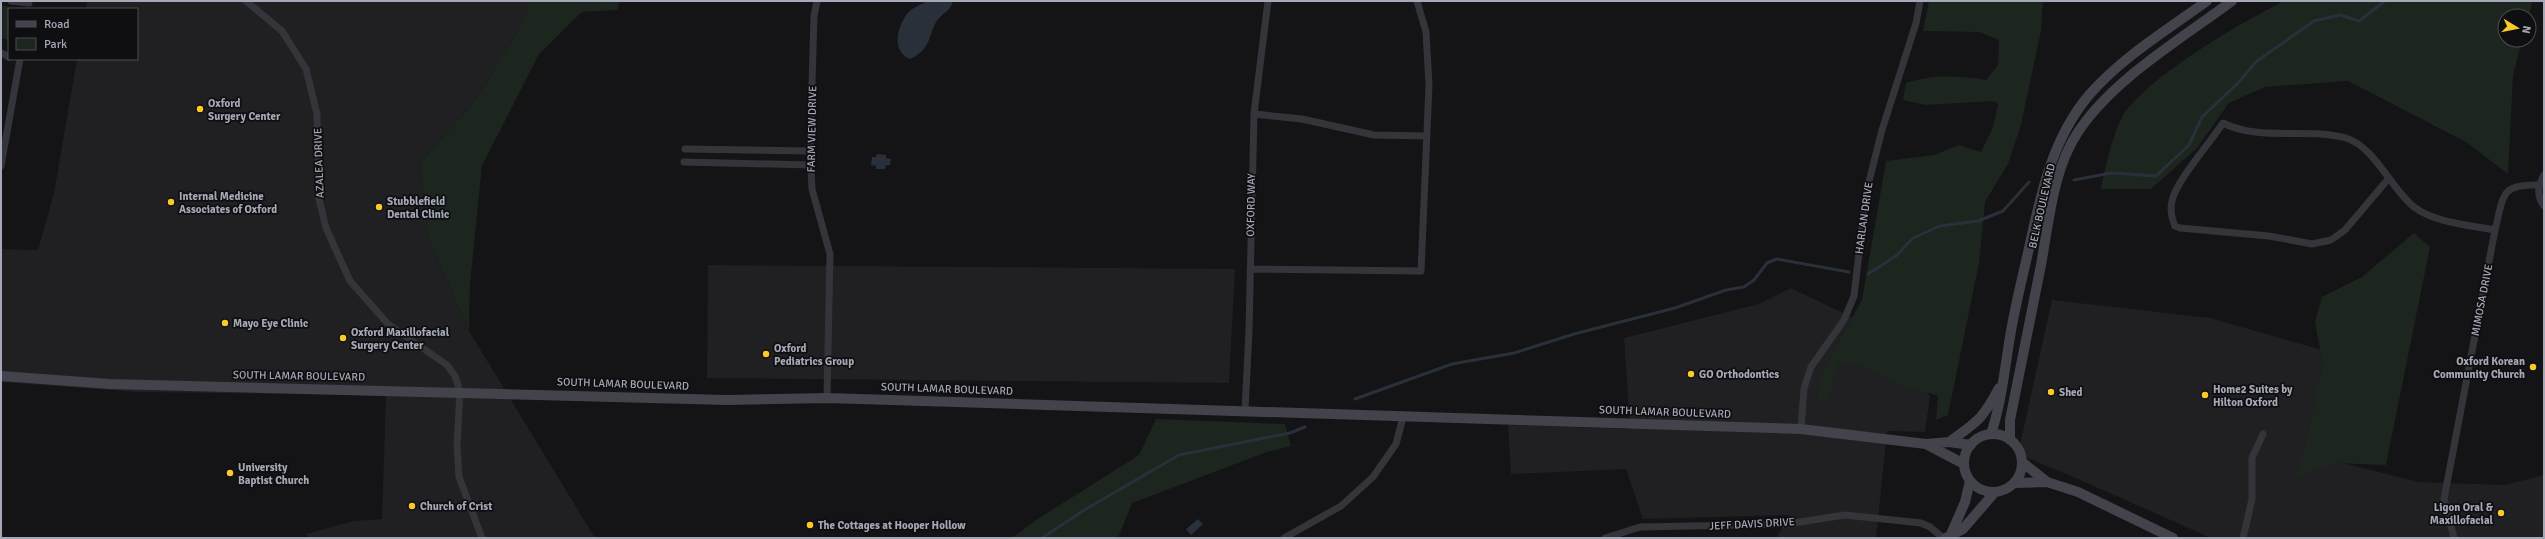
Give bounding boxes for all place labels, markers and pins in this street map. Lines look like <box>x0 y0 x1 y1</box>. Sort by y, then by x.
place label: Oxford Surgery Center <box>208 97 281 123</box>
marker: Oxford Surgery Center <box>195 104 205 114</box>
place label: Internal Medicine Associates of Oxford <box>179 190 277 216</box>
place label: Stubblefield Dental Clinic <box>387 195 449 221</box>
marker: Internal Medicine Associates of Oxford <box>166 197 176 207</box>
marker: Stubblefield Dental Clinic <box>374 202 384 212</box>
place label: Mayo Eye Clinic <box>233 317 308 330</box>
marker: Mayo Eye Clinic <box>220 318 230 328</box>
place label: Oxford Maxillofacial Surgery Center <box>351 326 450 352</box>
marker: Oxford Maxillofacial Surgery Center <box>338 333 348 343</box>
place label: Oxford Pediatrics Group <box>774 342 854 368</box>
marker: Oxford Pediatrics Group <box>761 349 771 359</box>
place label: Oxford Korean Community Church <box>2433 355 2525 381</box>
marker: Oxford Korean Community Church <box>2528 362 2538 372</box>
place label: GO Orthodontics <box>1699 368 1779 381</box>
marker: GO Orthodontics <box>1686 369 1696 379</box>
place label: Home2 Suites by Hilton Oxford <box>2213 383 2293 409</box>
place label: Shed <box>2059 386 2083 399</box>
marker: Shed <box>2046 387 2056 397</box>
marker: Home2 Suites by Hilton Oxford <box>2200 390 2210 400</box>
place label: University Baptist Church <box>238 461 309 487</box>
marker: University Baptist Church <box>225 468 235 478</box>
place label: Church of Crist <box>420 500 492 513</box>
marker: Church of Crist <box>407 501 417 511</box>
place label: Ligon Oral & Maxillofacial <box>2430 501 2494 527</box>
marker: Ligon Oral & Maxillofacial <box>2496 508 2506 518</box>
place label: The Cottages at Hooper Hollow <box>818 519 966 532</box>
marker: The Cottages at Hooper Hollow <box>805 520 815 530</box>

